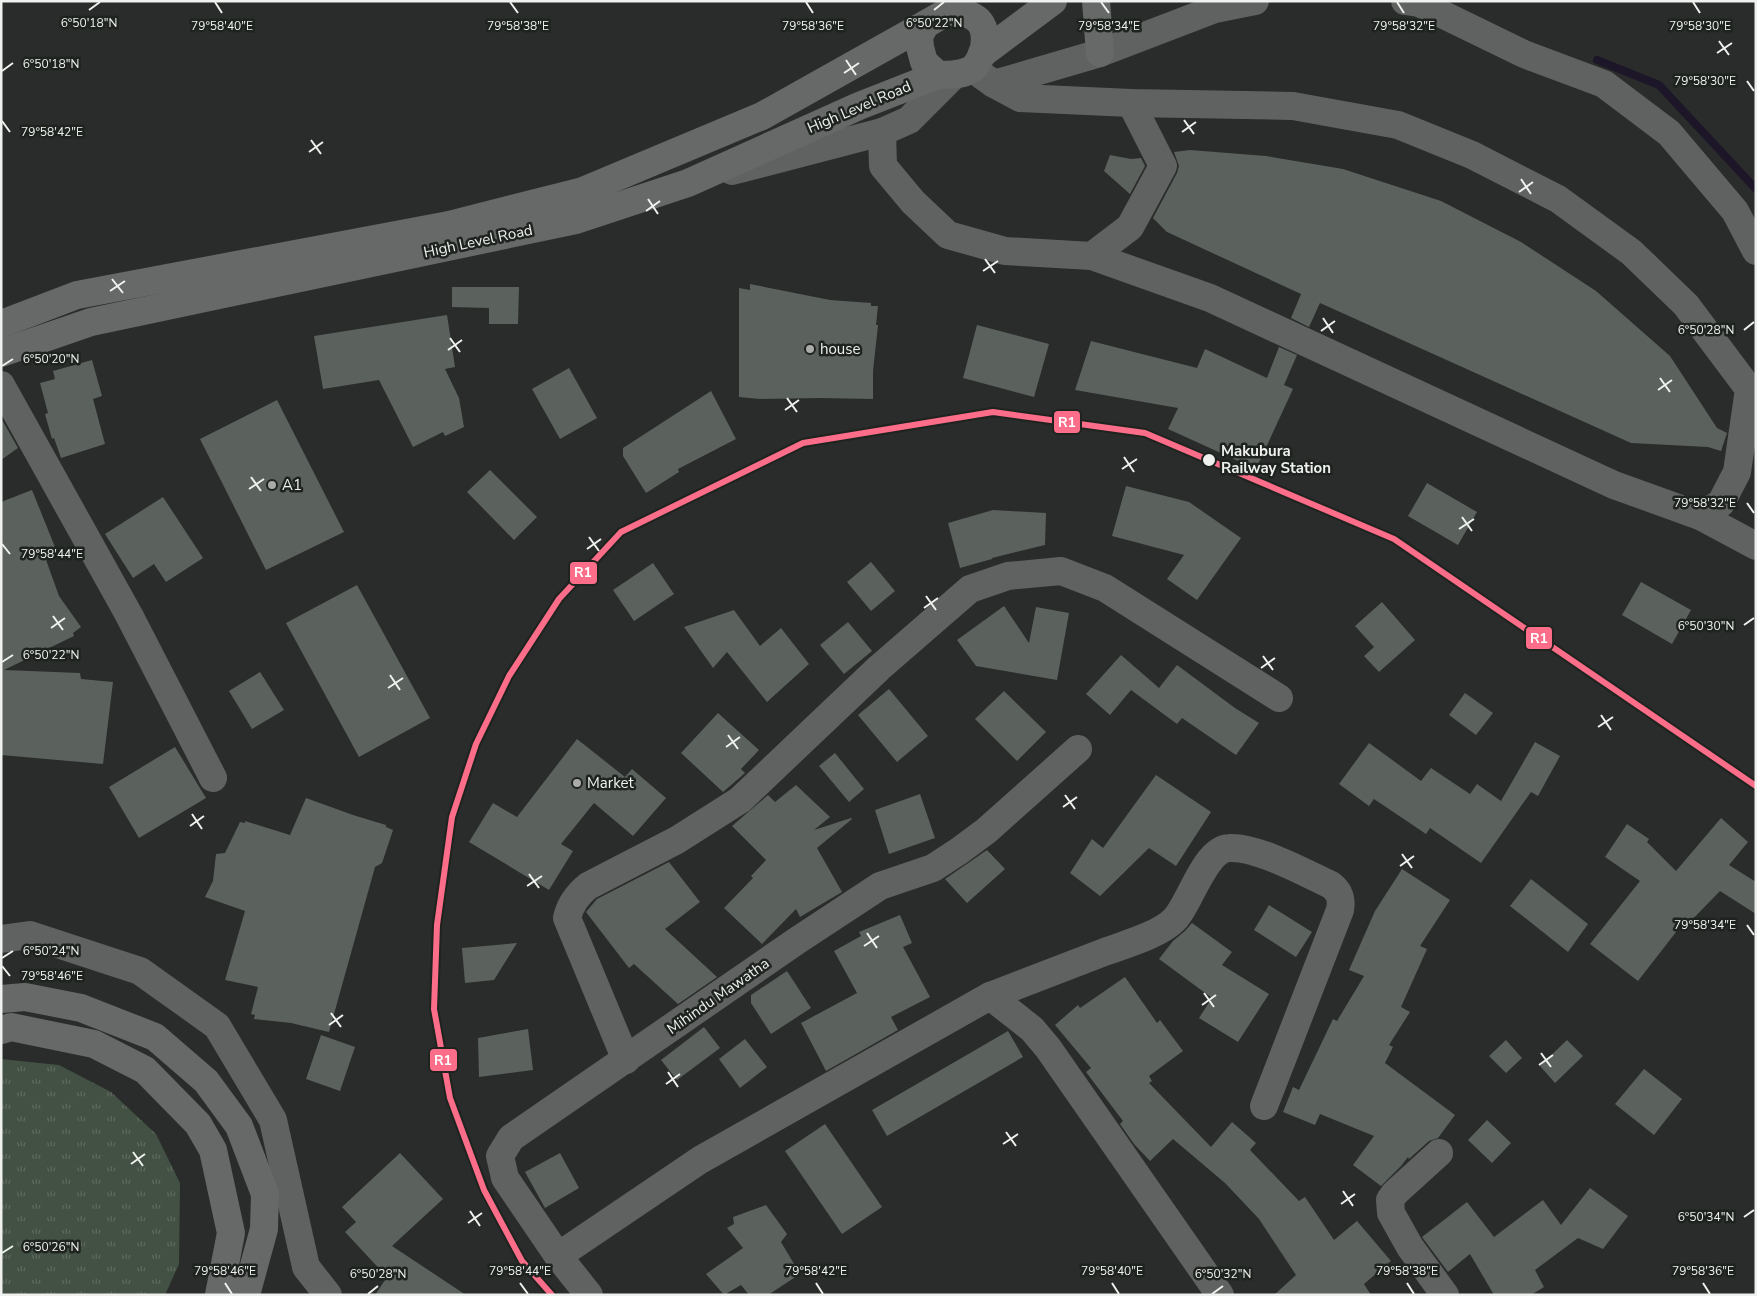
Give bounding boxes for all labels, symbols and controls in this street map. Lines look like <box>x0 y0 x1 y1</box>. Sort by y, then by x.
text: 6°50'18"N <box>61 15 117 31</box>
text: 6°50'22"N <box>906 15 962 31</box>
text: 79°58'40"E <box>191 18 253 34</box>
text: 79°58'38"E <box>487 18 549 34</box>
text: 79°58'36"E <box>782 18 844 34</box>
text: 79°58'34"E <box>1078 18 1140 34</box>
text: 79°58'32"E <box>1373 18 1435 34</box>
text: 79°58'30"E <box>1669 18 1731 34</box>
text: 6°50'18"N <box>23 56 79 72</box>
text: 79°58'30"E <box>1674 73 1736 89</box>
street label: High Level Road <box>804 76 914 138</box>
text: 79°58'42"E <box>21 124 83 140</box>
street label: High Level Road <box>422 220 534 262</box>
text: 6°50'28"N <box>1678 322 1734 338</box>
place label: house <box>820 339 860 359</box>
marker: house <box>804 343 816 355</box>
text: 6°50'20"N <box>23 351 79 367</box>
line badge: R1 <box>1053 410 1081 434</box>
text: R1 <box>1058 413 1076 432</box>
place label: Makubura Railway Station <box>1221 441 1331 478</box>
marker: Makubura Railway Station <box>1201 452 1217 468</box>
place label: A1 <box>282 475 302 495</box>
marker: A1 <box>266 479 278 491</box>
text: 79°58'32"E <box>1674 495 1736 511</box>
text: 79°58'44"E <box>21 546 83 562</box>
line badge: R1 <box>569 561 598 585</box>
text: R1 <box>574 563 592 582</box>
text: 6°50'30"N <box>1678 618 1734 634</box>
line badge: R1 <box>1525 626 1553 650</box>
text: R1 <box>1530 629 1548 648</box>
text: 6°50'22"N <box>23 647 79 663</box>
place label: Market <box>587 773 634 793</box>
marker: Market <box>571 777 583 789</box>
text: 79°58'34"E <box>1674 917 1736 933</box>
text: 6°50'24"N <box>23 943 79 959</box>
street label: Mihindu Mawatha <box>663 953 773 1039</box>
text: 79°58'46"E <box>21 968 83 984</box>
line badge: R1 <box>429 1048 458 1072</box>
text: R1 <box>434 1051 452 1070</box>
text: 6°50'34"N <box>1678 1209 1734 1225</box>
text: 6°50'26"N <box>23 1239 79 1255</box>
text: 79°58'46"E <box>194 1263 256 1279</box>
text: 79°58'44"E <box>489 1263 551 1279</box>
text: 79°58'42"E <box>785 1263 847 1279</box>
text: 79°58'40"E <box>1081 1263 1143 1279</box>
text: 79°58'38"E <box>1376 1263 1438 1279</box>
text: 79°58'36"E <box>1672 1263 1734 1279</box>
text: 6°50'28"N <box>350 1266 406 1282</box>
text: 6°50'32"N <box>1195 1266 1251 1282</box>

